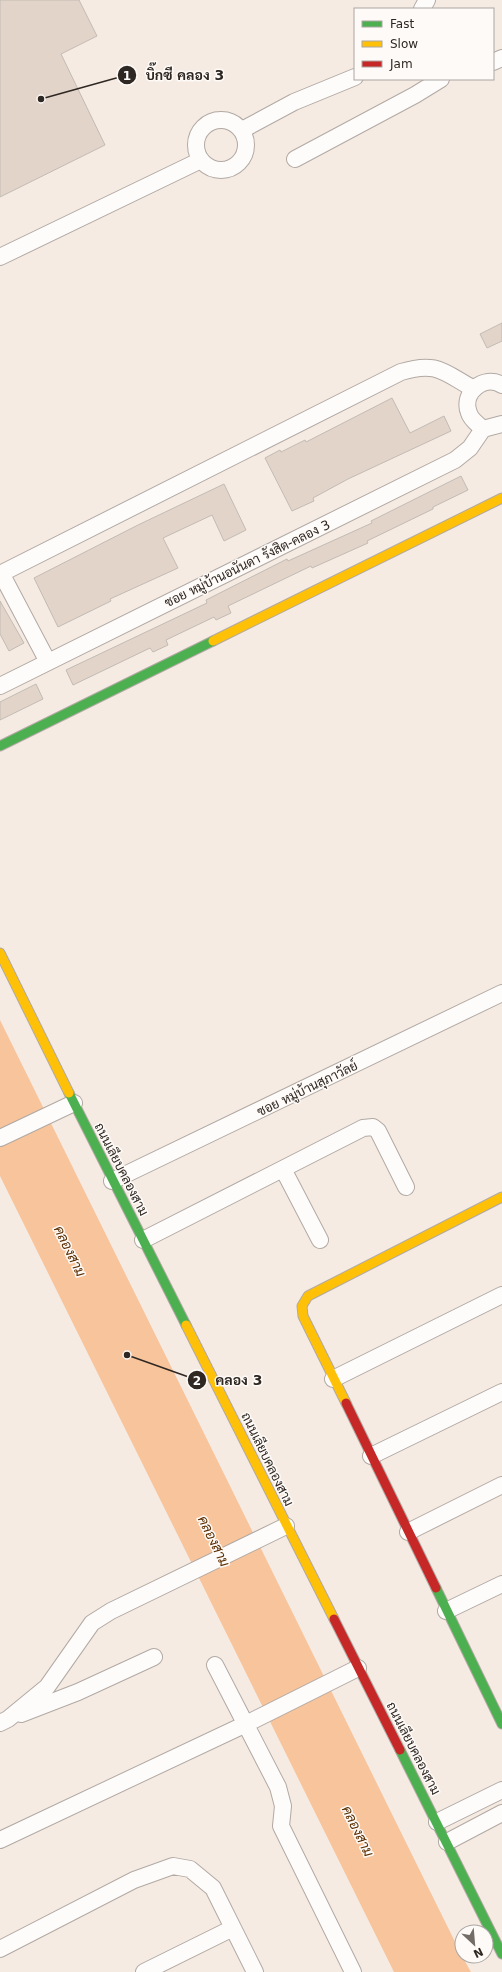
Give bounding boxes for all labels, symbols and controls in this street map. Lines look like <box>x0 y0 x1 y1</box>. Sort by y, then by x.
legend <box>354 8 494 80</box>
text: Fast <box>390 17 414 31</box>
text: Slow <box>390 37 418 51</box>
text: Jam <box>389 57 413 71</box>
callout: บิ๊กซี คลอง 3 <box>117 62 232 88</box>
text: บิ๊กซี คลอง 3 <box>146 62 224 83</box>
text: 1 <box>123 69 131 83</box>
street label: ซอย หมู่บ้านอนันดา รังสิต-คลอง 3 <box>161 515 333 612</box>
street label: ซอย หมู่บ้านสุภาวัลย์ <box>254 1056 361 1121</box>
street label: ถนนเลียบคลองสาม <box>92 1119 153 1218</box>
water label: คลองสาม <box>51 1223 89 1279</box>
callout: คลอง 3 <box>187 1367 270 1393</box>
text: คลอง 3 <box>216 1372 262 1388</box>
text: 2 <box>193 1374 201 1388</box>
street label: ถนนเลียบคลองสาม <box>238 1409 299 1508</box>
water label: คลองสาม <box>195 1513 233 1569</box>
street label: ถนนเลียบคลองสาม <box>384 1698 445 1797</box>
water label: คลองสาม <box>339 1803 377 1859</box>
north arrow <box>454 1924 494 1964</box>
text: N <box>471 1945 485 1960</box>

